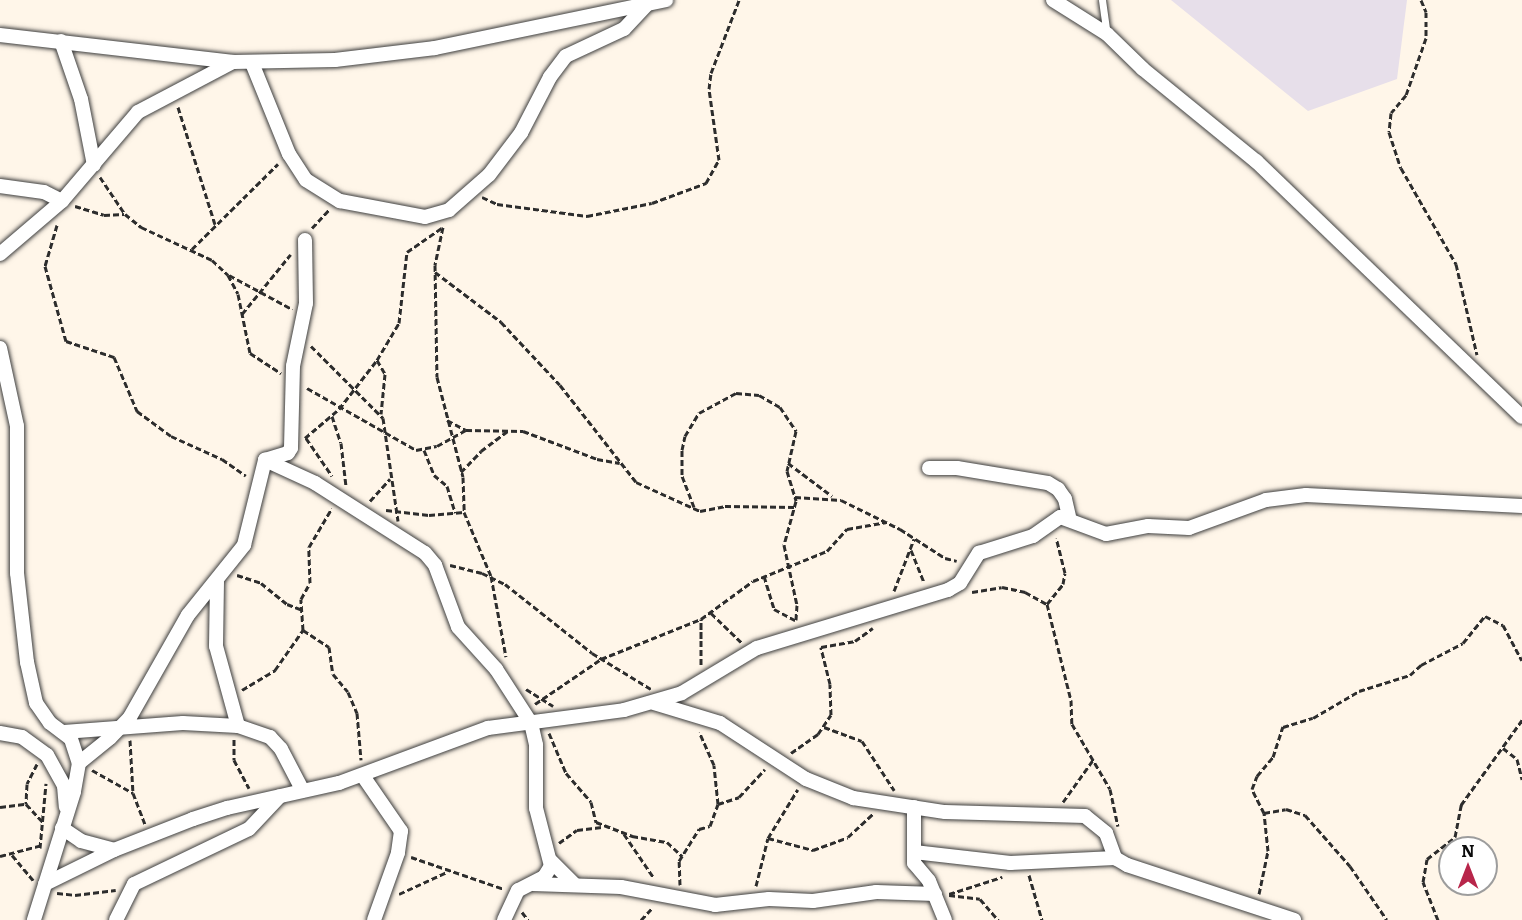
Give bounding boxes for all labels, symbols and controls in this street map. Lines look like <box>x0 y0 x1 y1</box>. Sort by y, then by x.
north arrow <box>1438 836 1498 896</box>
text: N <box>1461 838 1475 862</box>

